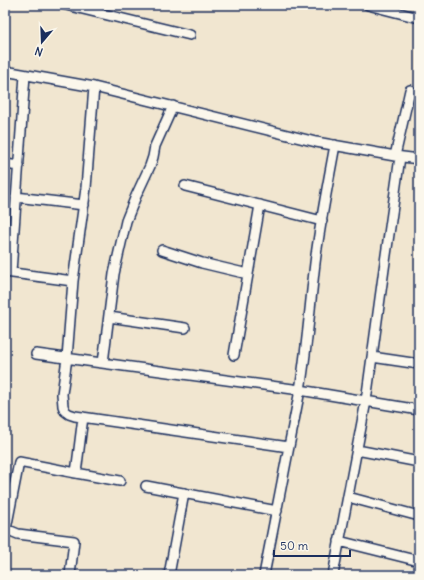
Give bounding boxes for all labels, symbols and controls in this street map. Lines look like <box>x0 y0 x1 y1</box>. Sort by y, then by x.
north arrow <box>22 22 62 62</box>
text: N <box>33 44 45 59</box>
scale bar <box>274 532 350 558</box>
text: 50 m <box>280 538 309 553</box>

